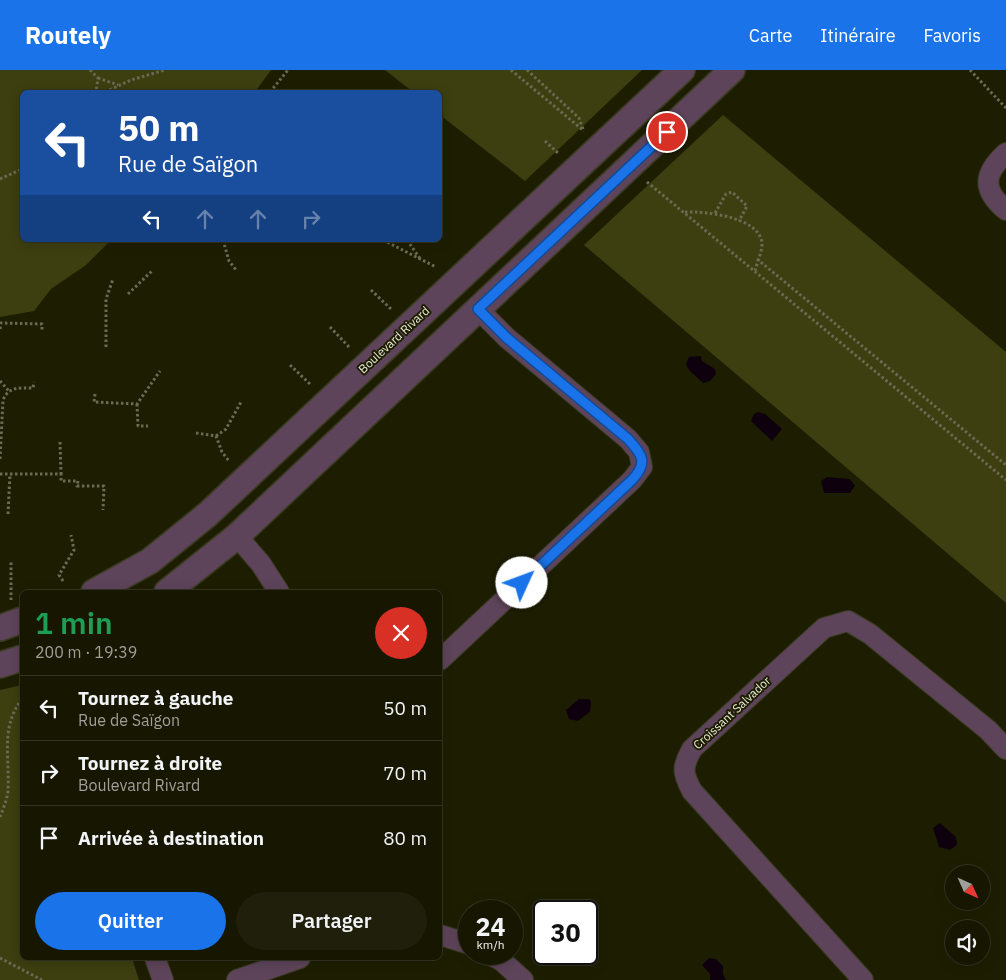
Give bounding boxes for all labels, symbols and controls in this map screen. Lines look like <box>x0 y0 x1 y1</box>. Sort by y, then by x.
text: Routely <box>25 19 111 51</box>
text: Carte <box>749 24 792 47</box>
text: Itinéraire <box>820 24 896 47</box>
text: Favoris <box>924 24 981 47</box>
text: 50 m <box>118 105 200 151</box>
icon: left <box>35 110 100 175</box>
pin <box>646 111 688 153</box>
icon: arrive <box>653 118 681 146</box>
text: Rue de Saïgon <box>118 149 258 178</box>
icon: left <box>138 205 166 233</box>
icon: ahead <box>191 205 219 233</box>
icon: ahead <box>244 205 272 233</box>
icon: right <box>297 205 325 233</box>
street label: Boulevard Rivard <box>355 303 432 376</box>
position arrow <box>495 556 547 608</box>
text: 1 min <box>35 603 113 642</box>
button: close <box>375 607 427 659</box>
text: 200 m · 19:39 <box>35 642 137 662</box>
street label: Croissant Salvador <box>690 673 774 752</box>
text: Tournez à gauche <box>78 686 234 710</box>
icon: left <box>35 694 63 722</box>
text: 50 m <box>383 696 427 720</box>
text: Rue de Saïgon <box>78 710 180 730</box>
text: Tournez à droite <box>78 751 222 775</box>
icon: right <box>35 759 63 787</box>
text: 70 m <box>383 761 427 785</box>
text: Boulevard Rivard <box>78 775 200 795</box>
icon: arrive <box>35 824 63 852</box>
text: Arrivée à destination <box>78 826 264 850</box>
text: 80 m <box>383 826 427 850</box>
north arrow <box>945 865 990 910</box>
map controls <box>945 865 990 965</box>
button: Quitter <box>35 892 226 950</box>
button: Partager <box>236 892 427 950</box>
speed limit sign: 30 <box>533 900 598 965</box>
text: 24 <box>475 910 506 943</box>
button: sound <box>945 920 990 965</box>
text: km/h <box>476 937 505 952</box>

